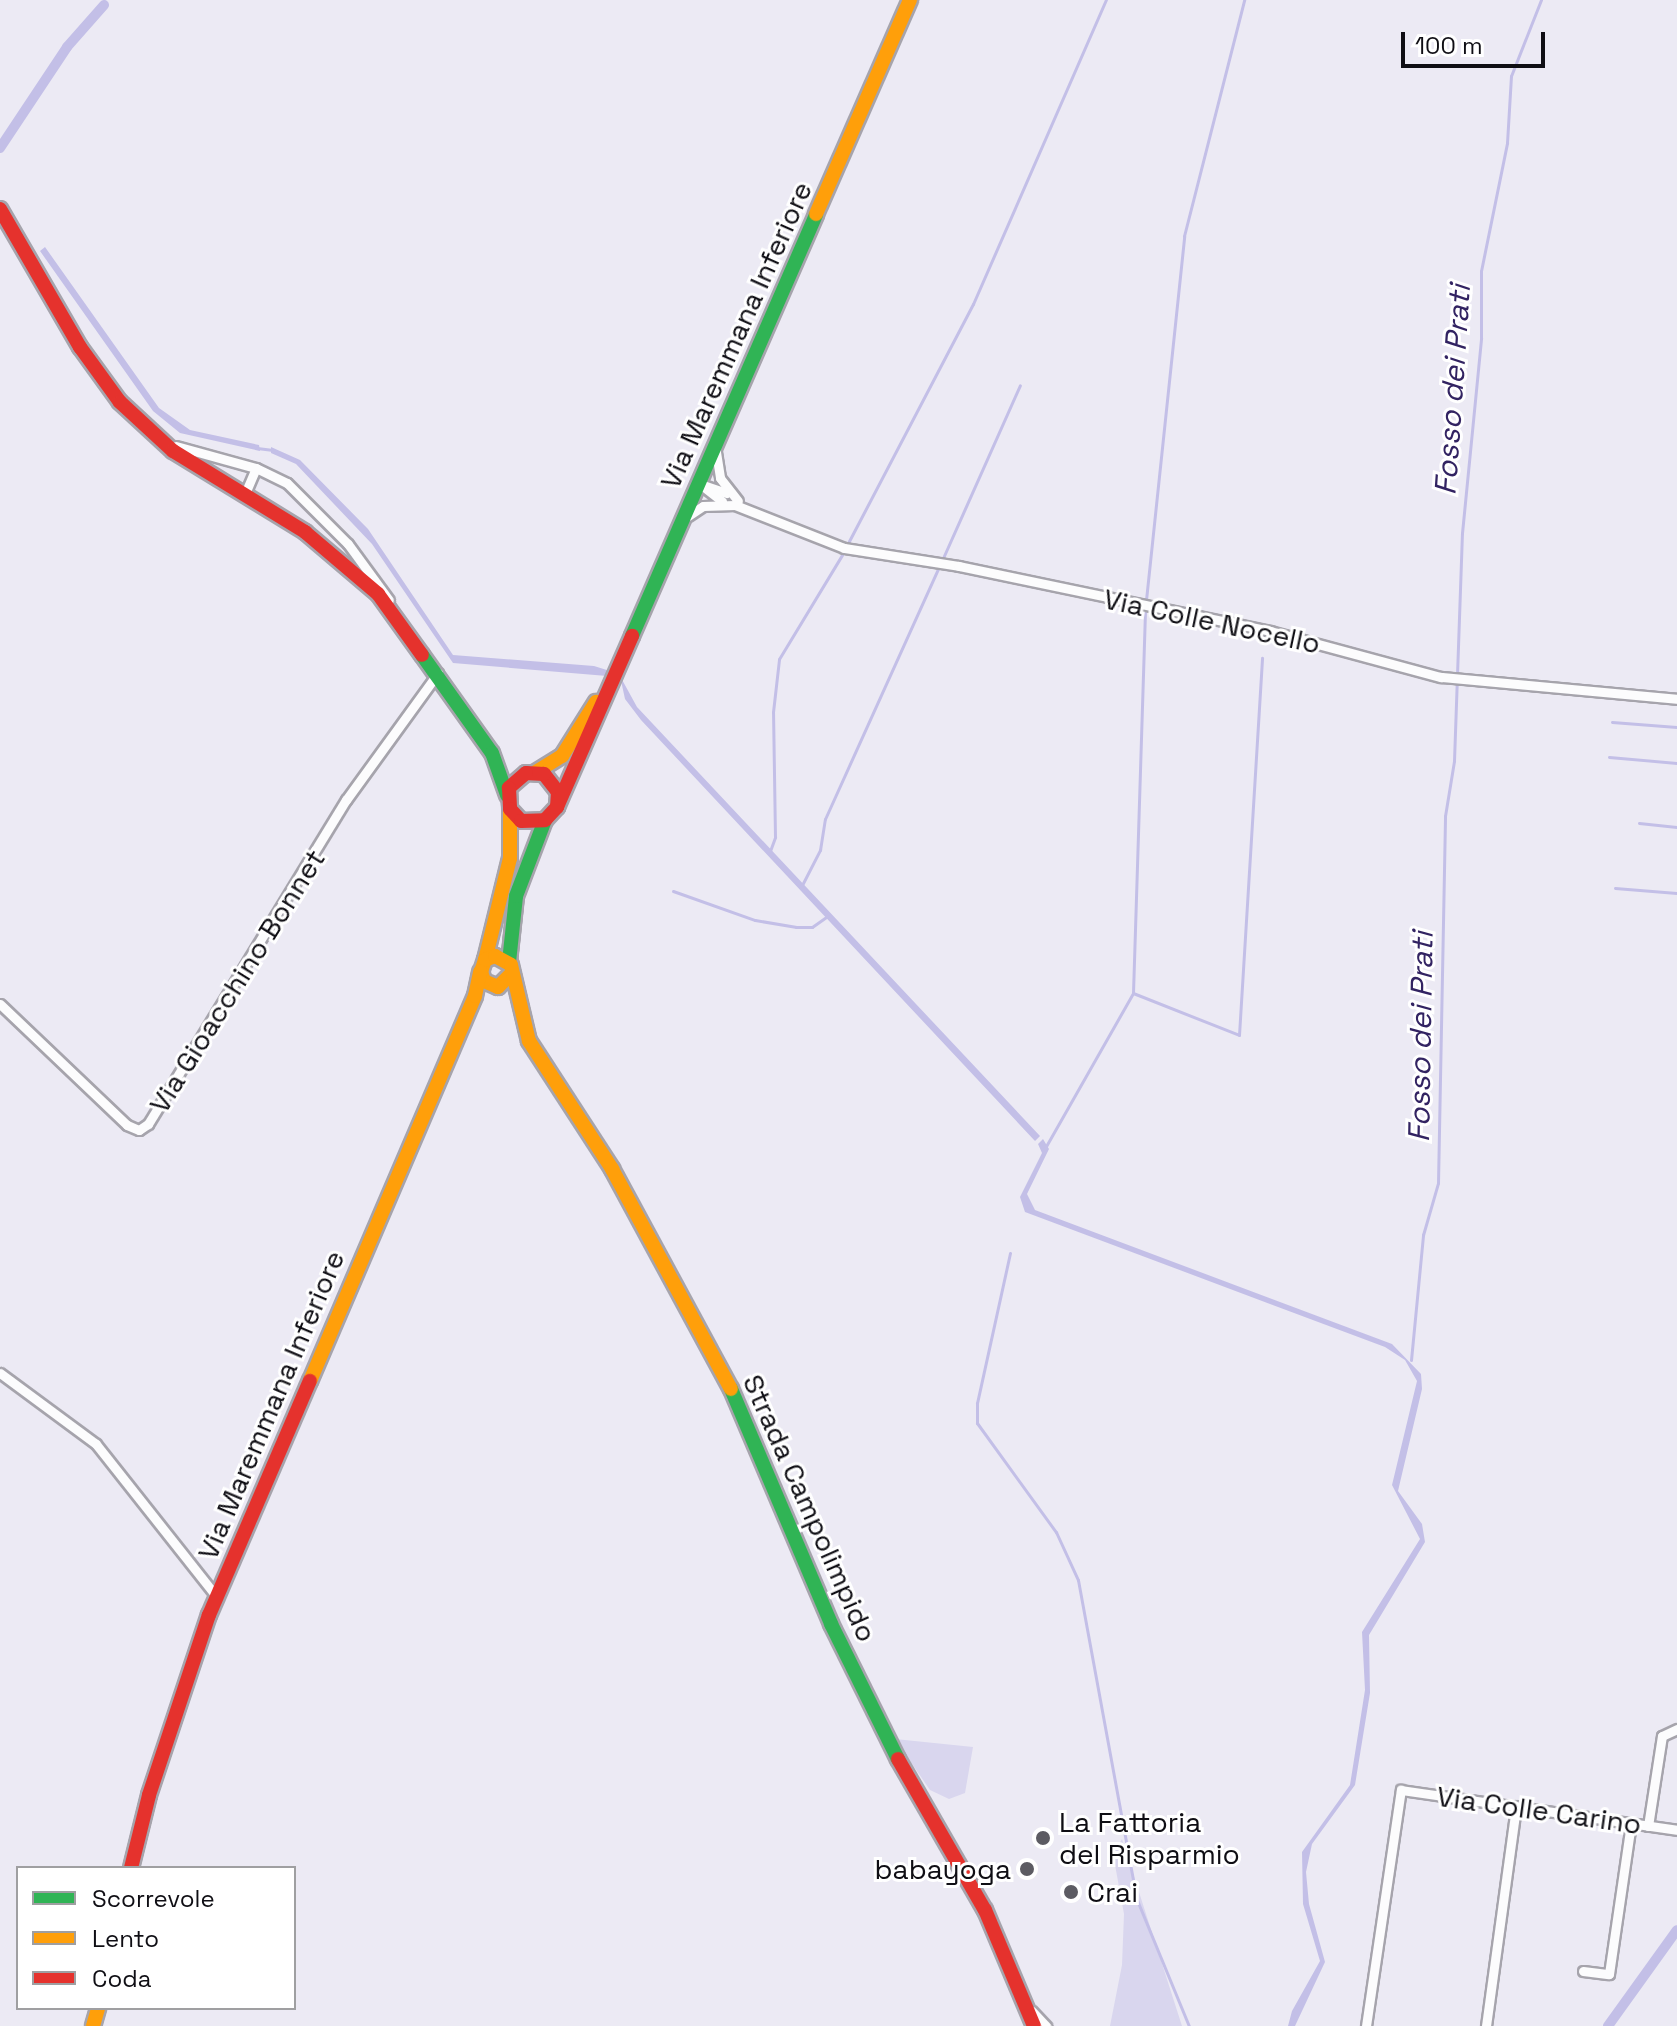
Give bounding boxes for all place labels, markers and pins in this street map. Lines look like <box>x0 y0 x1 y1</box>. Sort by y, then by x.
place label: La Fattoria del Risparmio <box>1059 1805 1240 1871</box>
marker: La Fattoria del Risparmio <box>1034 1829 1052 1847</box>
place label: babayoga <box>875 1852 1011 1886</box>
marker: babayoga <box>1018 1860 1036 1878</box>
place label: Crai <box>1087 1875 1138 1909</box>
marker: Crai <box>1062 1883 1080 1901</box>

